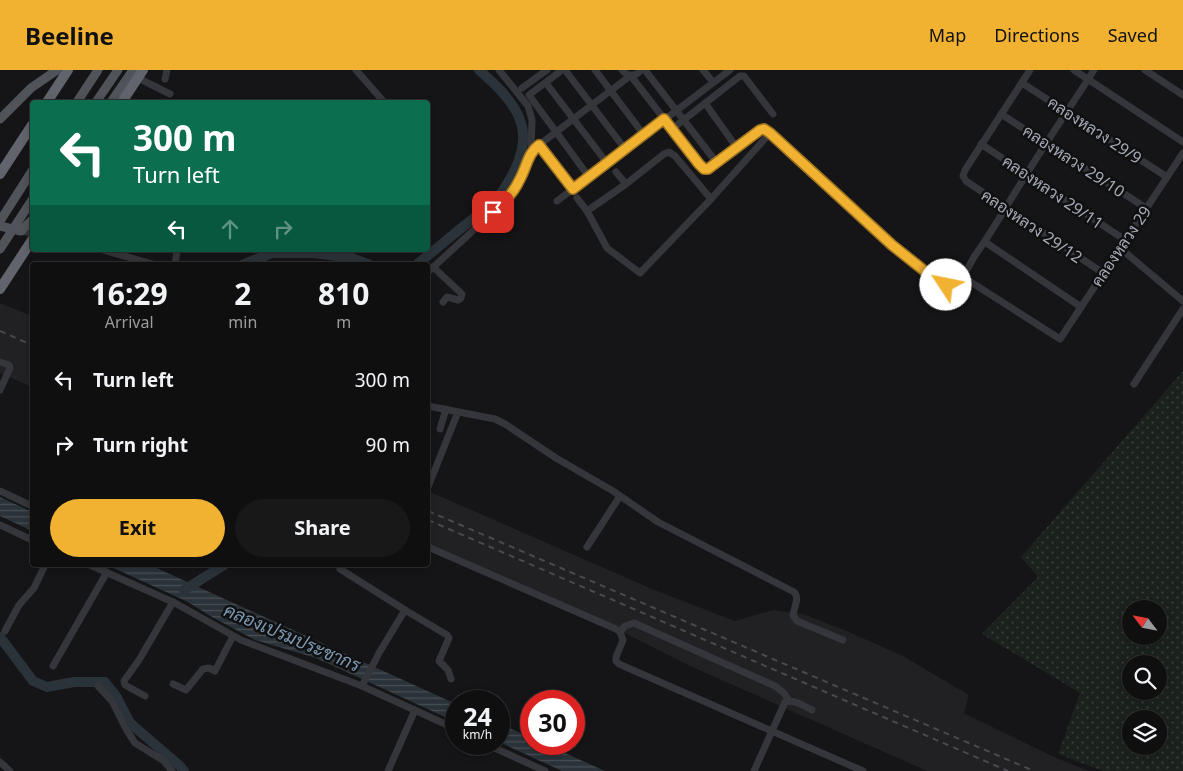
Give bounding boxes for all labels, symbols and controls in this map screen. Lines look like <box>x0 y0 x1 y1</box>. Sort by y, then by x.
text: Beeline <box>25 19 114 52</box>
text: Map <box>929 23 966 47</box>
text: Directions <box>994 23 1080 47</box>
text: Saved <box>1108 23 1158 47</box>
street label: คลองหลวง 29/9 <box>1044 91 1146 169</box>
text: 300 m <box>133 114 236 161</box>
icon: left <box>50 120 115 185</box>
street label: คลองหลวง 29/10 <box>1019 120 1129 202</box>
street label: คลองหลวง 29/11 <box>998 150 1108 234</box>
text: Turn left <box>133 159 220 189</box>
street label: คลองหลวง 29/12 <box>977 184 1087 268</box>
pin <box>472 191 514 233</box>
icon: arrive <box>479 198 507 226</box>
street label: คลองหลวง 29 <box>1086 201 1156 291</box>
icon: left <box>163 215 191 243</box>
icon: ahead <box>216 215 244 243</box>
icon: right <box>269 215 297 243</box>
position arrow <box>919 258 971 310</box>
text: 16:29 <box>91 273 168 314</box>
text: 2 <box>234 273 251 314</box>
text: 810 <box>318 273 369 314</box>
text: Arrival <box>105 311 154 333</box>
text: min <box>228 311 257 333</box>
text: m <box>336 311 351 333</box>
icon: left <box>50 366 78 394</box>
text: Turn left <box>93 367 174 393</box>
text: 300 m <box>355 367 410 393</box>
icon: right <box>50 431 78 459</box>
text: Turn right <box>93 432 188 458</box>
text: 90 m <box>366 432 410 458</box>
button: Exit <box>50 499 225 557</box>
button: Share <box>235 499 410 557</box>
water label: คลองเปรมประชากร <box>221 598 365 677</box>
north arrow <box>1122 600 1168 645</box>
map controls <box>1122 600 1167 755</box>
button: search <box>1122 655 1167 700</box>
speed limit sign: 30 <box>520 690 585 755</box>
text: 24 <box>463 699 492 733</box>
button: layers <box>1122 710 1167 755</box>
text: km/h <box>463 726 492 743</box>

